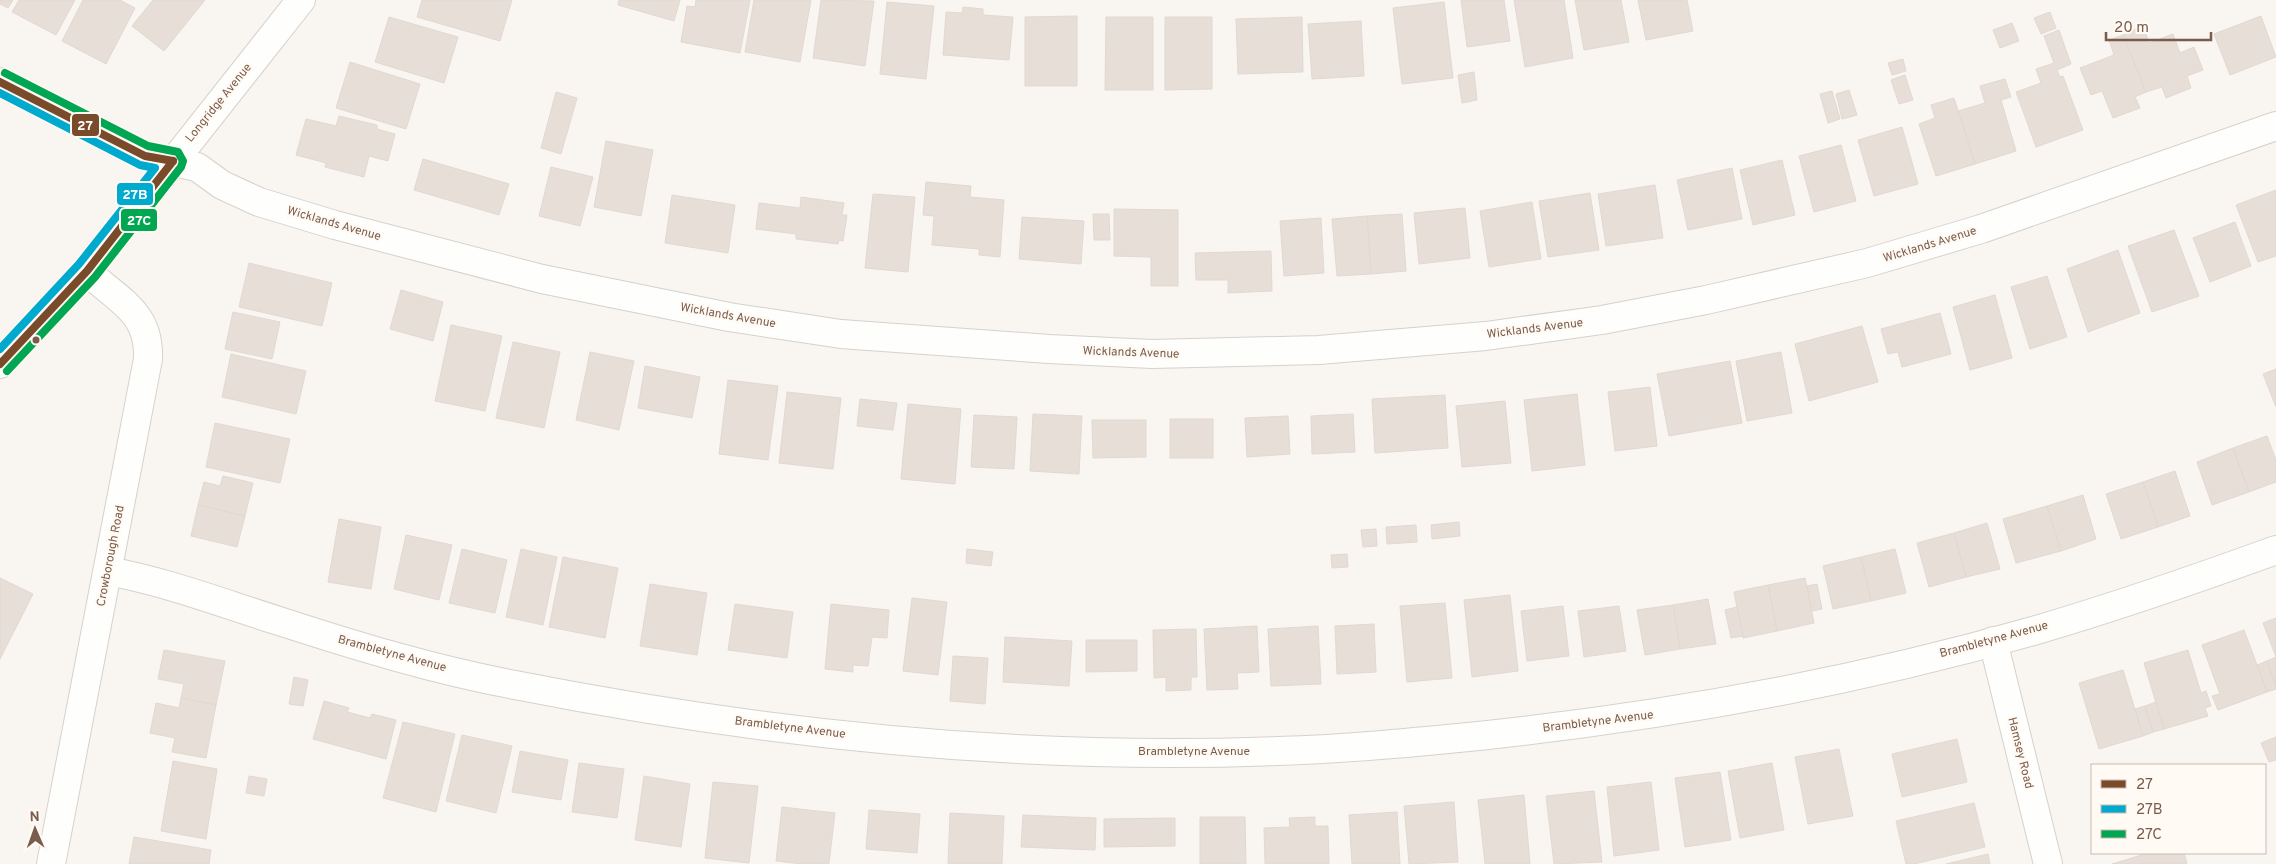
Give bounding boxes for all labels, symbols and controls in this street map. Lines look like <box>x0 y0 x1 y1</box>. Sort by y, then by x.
scale bar <box>2106 10 2211 42</box>
text: 20 m <box>2114 19 2149 38</box>
street label: Longridge Avenue <box>182 60 256 146</box>
line badge: 27 <box>71 113 100 137</box>
text: 27 <box>77 118 93 135</box>
line badge: 27B <box>116 182 154 206</box>
text: 27B <box>122 187 148 204</box>
street label: Wicklands Avenue <box>285 203 383 245</box>
line badge: 27C <box>120 208 158 232</box>
text: 27C <box>127 213 151 230</box>
street label: Wicklands Avenue <box>1881 223 1979 267</box>
street label: Wicklands Avenue <box>679 300 777 332</box>
street label: Wicklands Avenue <box>1486 315 1584 343</box>
unlabelled marker <box>31 335 41 345</box>
street label: Wicklands Avenue <box>1082 343 1180 363</box>
street label: Crowborough Road <box>93 504 129 608</box>
street label: Brambletyne Avenue <box>1938 618 2050 662</box>
street label: Brambletyne Avenue <box>336 632 448 676</box>
street label: Brambletyne Avenue <box>1542 707 1654 737</box>
street label: Brambletyne Avenue <box>734 713 846 743</box>
street label: Hamsey Road <box>2003 715 2037 791</box>
street label: Brambletyne Avenue <box>1138 744 1250 760</box>
legend <box>2091 764 2266 854</box>
text: 27 <box>2136 776 2153 795</box>
text: 27B <box>2136 801 2163 820</box>
north arrow <box>10 804 60 854</box>
text: N <box>29 809 40 826</box>
text: 27C <box>2136 826 2162 845</box>

